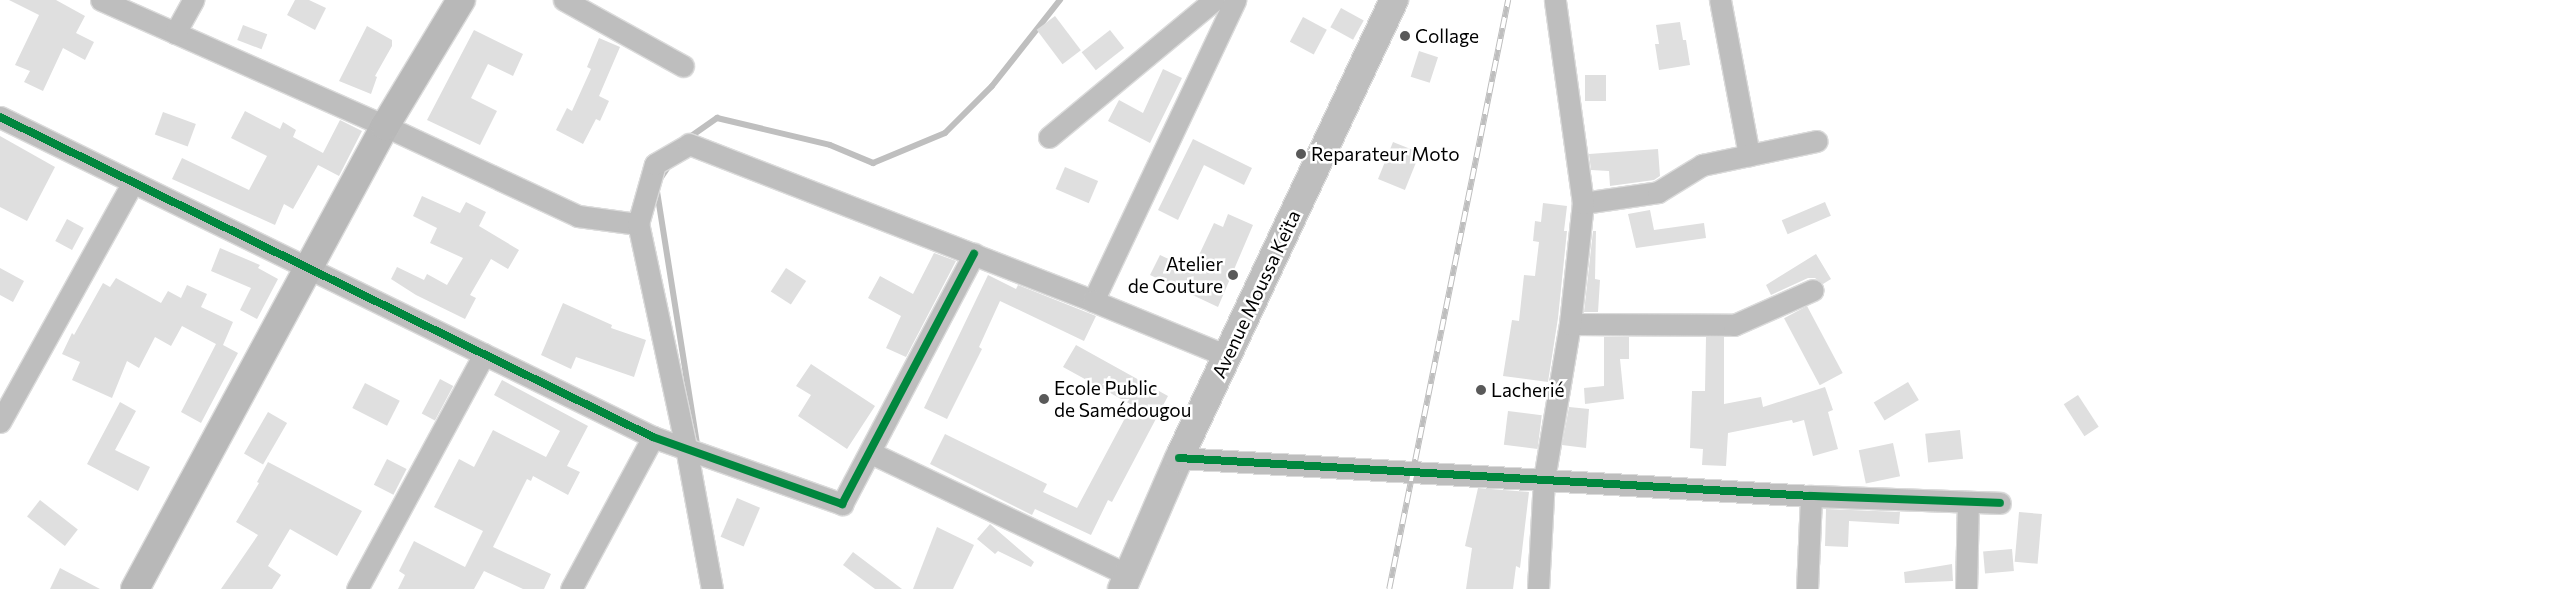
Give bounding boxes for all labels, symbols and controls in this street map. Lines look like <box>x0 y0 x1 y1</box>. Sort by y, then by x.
place label: Collage <box>1415 25 1479 47</box>
marker: Collage <box>1399 30 1411 42</box>
place label: Reparateur Moto <box>1311 143 1460 165</box>
marker: Reparateur Moto <box>1295 148 1307 160</box>
street label: Avenue Moussa Keïta <box>1207 206 1305 382</box>
place label: Atelier de Couture <box>1128 253 1223 297</box>
marker: Atelier de Couture <box>1227 269 1239 281</box>
place label: Ecole Public de Samédougou <box>1054 377 1191 421</box>
place label: Lacherié <box>1491 379 1565 401</box>
marker: Lacherié <box>1475 384 1487 396</box>
marker: Ecole Public de Samédougou <box>1038 393 1050 405</box>

